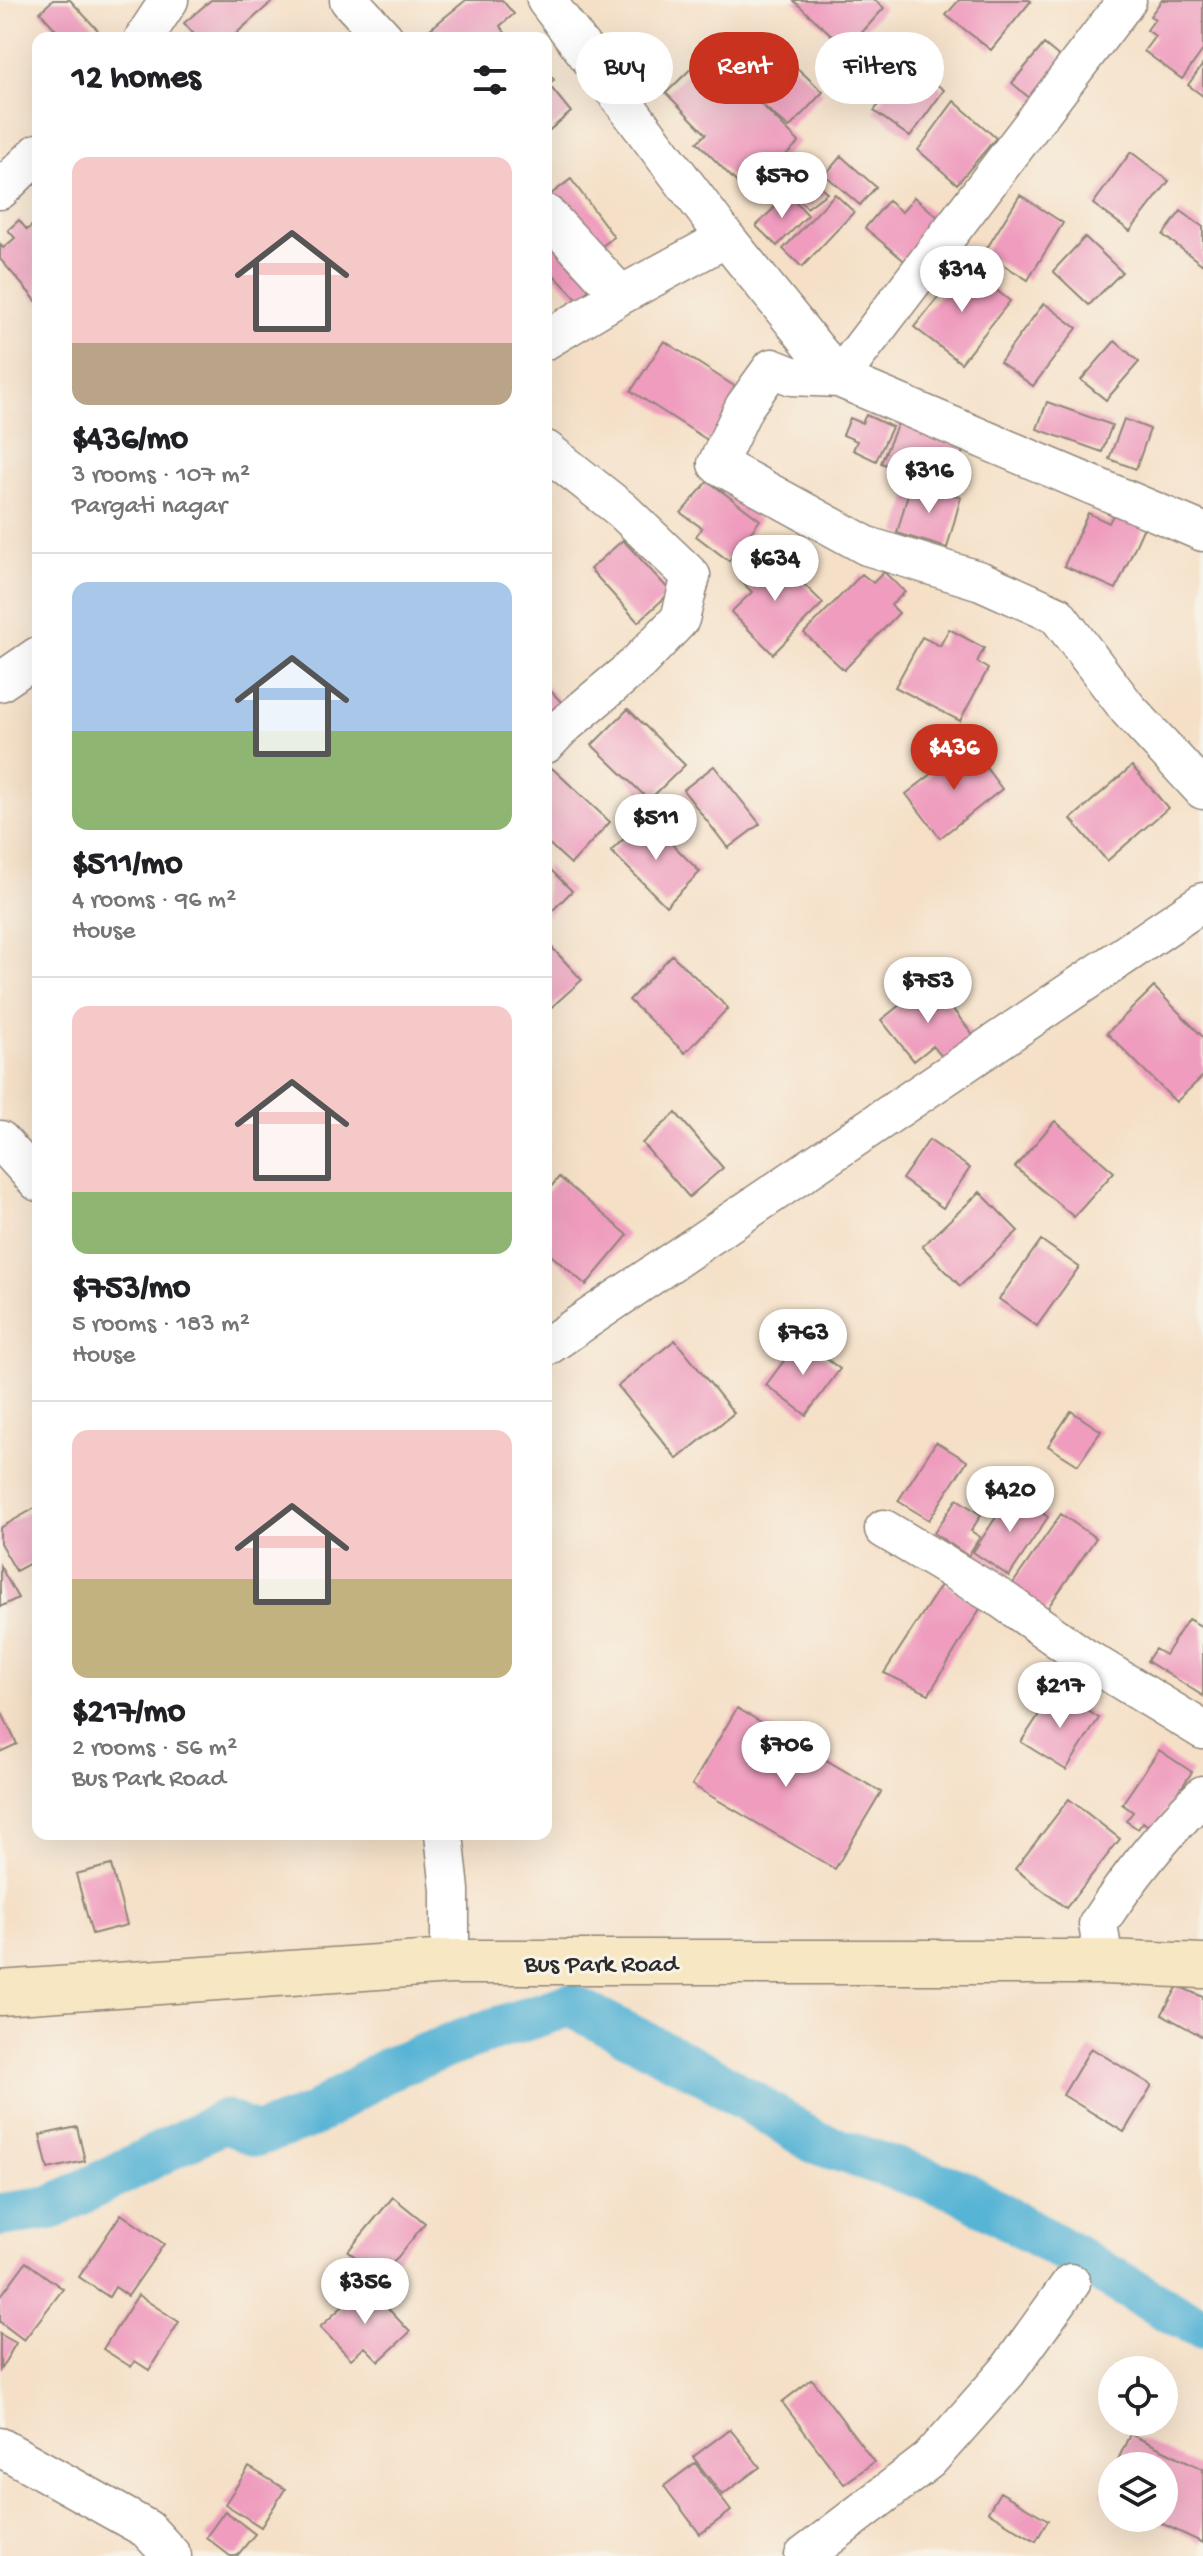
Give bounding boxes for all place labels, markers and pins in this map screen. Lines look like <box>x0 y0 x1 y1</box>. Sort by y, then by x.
pin: $570 <box>735 152 829 220</box>
pin: $314 <box>915 246 1009 314</box>
pin: $316 <box>882 447 976 515</box>
pin: $634 <box>728 535 822 603</box>
pin: $436 <box>907 724 1001 792</box>
pin: $511 <box>609 794 703 862</box>
pin: $753 <box>881 957 975 1025</box>
pin: $763 <box>756 1309 850 1377</box>
pin: $420 <box>963 1466 1057 1534</box>
pin: $217 <box>1013 1662 1107 1730</box>
pin: $706 <box>739 1721 833 1789</box>
pin: $356 <box>318 2258 412 2326</box>

